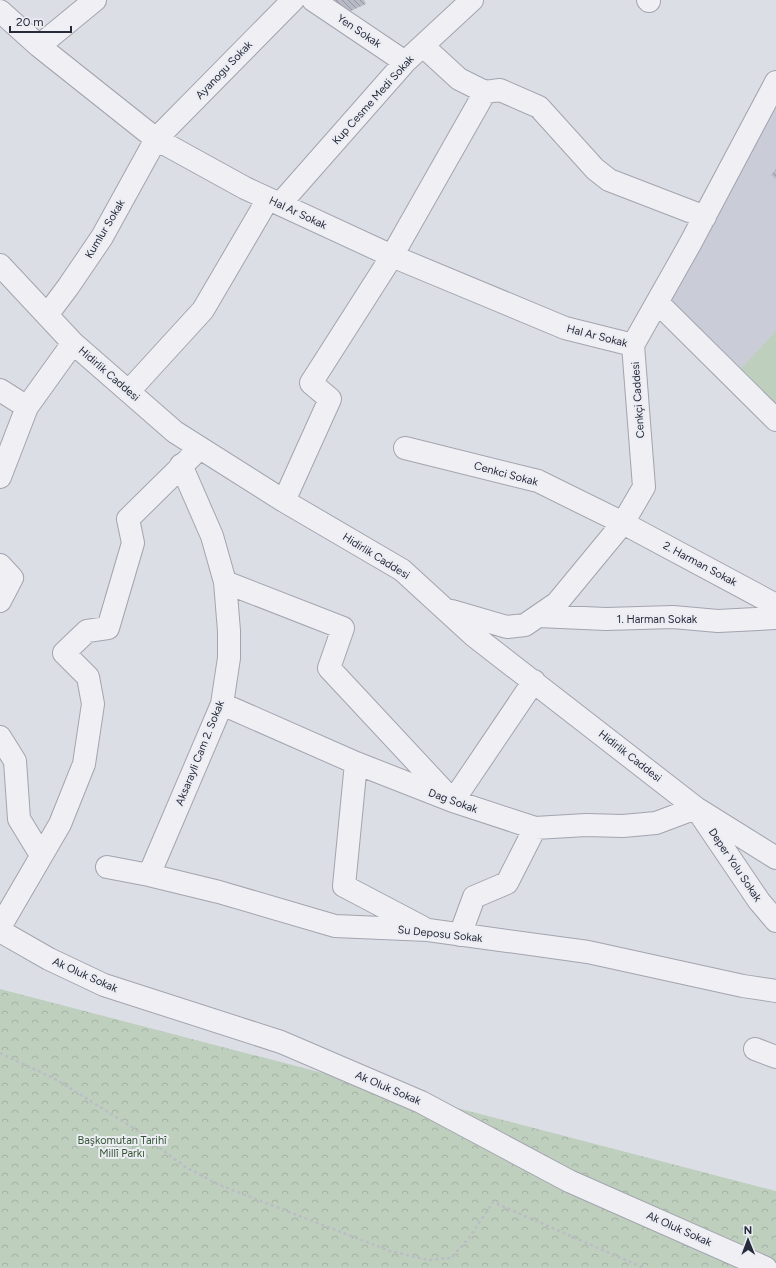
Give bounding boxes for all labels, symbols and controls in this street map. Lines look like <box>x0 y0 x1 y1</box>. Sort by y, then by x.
scale bar <box>10 8 71 34</box>
street label: Yen Sokak <box>335 12 384 51</box>
text: 20 m <box>16 15 44 29</box>
street label: Ayanogu Sokak <box>193 38 255 102</box>
street label: Kup Cesme Medi Sokak <box>330 52 417 147</box>
street label: Hal Ar Sokak <box>267 194 330 232</box>
street label: Kumlur Sokak <box>82 197 128 261</box>
street label: Hal Ar Sokak <box>565 322 629 350</box>
street label: Hidirlik Caddesi <box>76 344 142 404</box>
street label: Cenkçi Caddesi <box>629 361 647 439</box>
street label: Cenkci Sokak <box>473 459 540 489</box>
street label: Hidirlik Caddesi <box>340 530 412 582</box>
street label: 2. Harman Sokak <box>661 539 740 589</box>
street label: 1. Harman Sokak <box>617 613 698 626</box>
street label: Aksarayli Cam 2. Sokak <box>173 698 227 808</box>
street label: Hidirlik Caddesi <box>596 727 664 785</box>
street label: Dag Sokak <box>427 786 480 816</box>
street label: Deper Yolu Sokak <box>706 826 765 905</box>
street label: Su Deposu Sokak <box>397 923 484 945</box>
street label: Ak Oluk Sokak <box>50 955 120 995</box>
street label: Ak Oluk Sokak <box>353 1068 423 1108</box>
park label: Başkomutan Tarihî Millî Parkı <box>77 1134 168 1160</box>
street label: Ak Oluk Sokak <box>644 1209 714 1249</box>
north arrow <box>728 1220 768 1260</box>
text: N <box>743 1224 752 1237</box>

